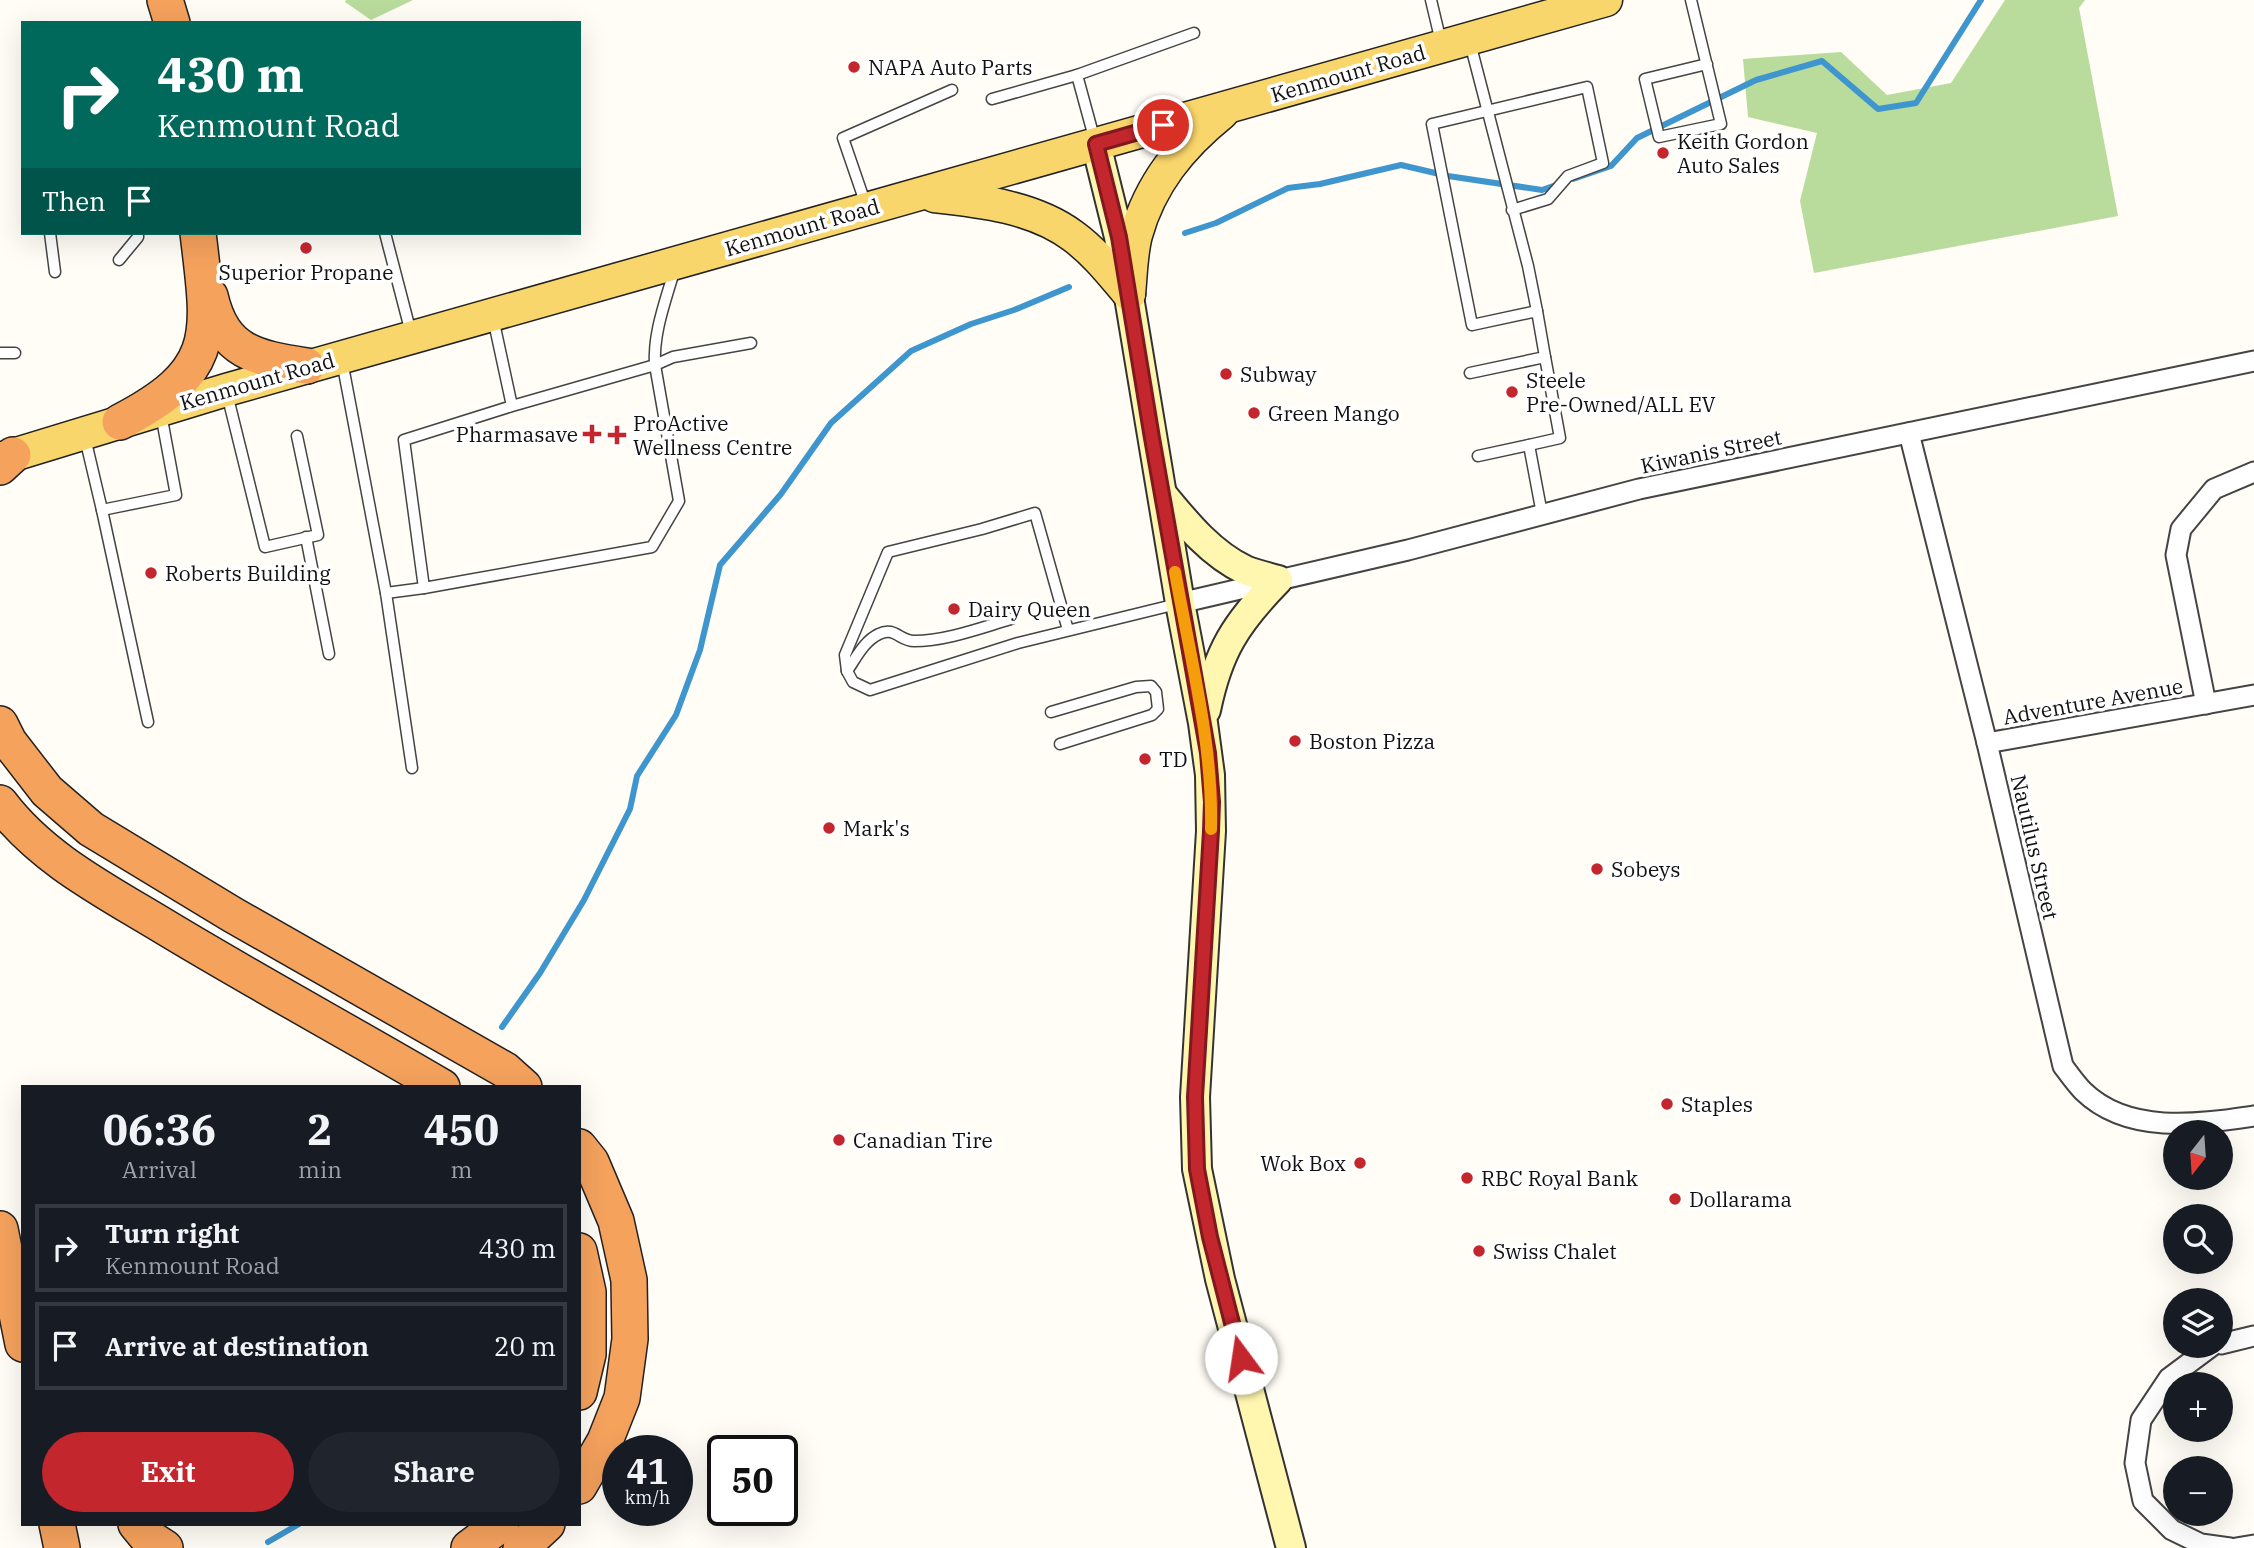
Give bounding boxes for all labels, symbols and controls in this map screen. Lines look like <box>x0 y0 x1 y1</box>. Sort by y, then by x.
street label: Kenmount Road <box>1267 37 1429 108</box>
text: 430 m <box>157 42 304 105</box>
icon: right <box>42 49 133 140</box>
place label: NAPA Auto Parts <box>868 53 1033 81</box>
marker: NAPA Auto Parts <box>846 59 862 75</box>
pin <box>1133 95 1193 155</box>
text: Kenmount Road <box>157 104 400 146</box>
icon: arrive <box>1144 106 1182 144</box>
place label: Keith Gordon Auto Sales <box>1677 127 1809 179</box>
marker: Keith Gordon Auto Sales <box>1655 145 1671 161</box>
icon: arrive <box>120 182 158 220</box>
text: Then <box>42 184 106 218</box>
street label: Kenmount Road <box>721 191 883 262</box>
marker: Superior Propane <box>298 240 314 256</box>
place label: Superior Propane <box>219 258 393 286</box>
street label: Kenmount Road <box>176 345 338 416</box>
place label: Subway <box>1240 360 1317 388</box>
marker: Subway <box>1218 366 1234 382</box>
place label: Steele Pre-Owned/ALL EV <box>1526 366 1716 418</box>
marker: Steele Pre-Owned/ALL EV <box>1504 384 1520 400</box>
place label: Green Mango <box>1268 399 1400 427</box>
marker: Green Mango <box>1246 405 1262 421</box>
place label: ProActive Wellness Centre <box>633 409 792 461</box>
place label: Pharmasave <box>456 420 578 448</box>
street label: Kiwanis Street <box>1638 422 1784 480</box>
marker: ProActive Wellness Centre <box>607 425 627 445</box>
marker: Pharmasave <box>584 426 600 442</box>
place label: Roberts Building <box>165 559 331 587</box>
marker: Roberts Building <box>143 565 159 581</box>
place label: Dairy Queen <box>968 595 1091 623</box>
marker: Dairy Queen <box>946 601 962 617</box>
street label: Adventure Avenue <box>2001 671 2185 731</box>
place label: Boston Pizza <box>1309 727 1435 755</box>
marker: Boston Pizza <box>1287 733 1303 749</box>
place label: TD <box>1159 745 1188 773</box>
marker: TD <box>1137 751 1153 767</box>
street label: Nautilus Street <box>2005 772 2065 922</box>
place label: Mark's <box>843 814 910 842</box>
marker: Mark's <box>821 820 837 836</box>
place label: Sobeys <box>1611 855 1680 883</box>
marker: Sobeys <box>1589 861 1605 877</box>
place label: Staples <box>1681 1090 1753 1118</box>
marker: Staples <box>1659 1096 1675 1112</box>
text: 06:36 <box>103 1102 216 1157</box>
text: 2 <box>307 1102 333 1157</box>
text: 450 <box>424 1102 499 1157</box>
north arrow <box>2163 1120 2233 1190</box>
map controls <box>2163 1120 2233 1526</box>
place label: Canadian Tire <box>853 1126 993 1154</box>
marker: Canadian Tire <box>831 1132 847 1148</box>
place label: Wok Box <box>1260 1149 1346 1177</box>
text: Arrival <box>122 1154 197 1184</box>
text: min <box>298 1154 342 1184</box>
text: m <box>450 1154 472 1184</box>
marker: Wok Box <box>1352 1155 1368 1171</box>
place label: RBC Royal Bank <box>1481 1164 1639 1192</box>
marker: RBC Royal Bank <box>1459 1170 1475 1186</box>
place label: Dollarama <box>1689 1185 1792 1213</box>
marker: Dollarama <box>1667 1191 1683 1207</box>
button: search <box>2163 1204 2233 1274</box>
text: Turn right <box>105 1216 239 1250</box>
icon: right <box>46 1229 84 1267</box>
text: 430 m <box>478 1231 556 1265</box>
place label: Swiss Chalet <box>1493 1237 1617 1265</box>
marker: Swiss Chalet <box>1471 1243 1487 1259</box>
text: Kenmount Road <box>105 1250 280 1280</box>
button: layers <box>2163 1288 2233 1358</box>
position arrow <box>1204 1321 1278 1395</box>
icon: arrive <box>46 1327 84 1365</box>
text: Arrive at destination <box>105 1329 369 1363</box>
text: 20 m <box>494 1329 556 1363</box>
button: + <box>2163 1372 2233 1442</box>
button: Exit <box>42 1432 294 1512</box>
button: Share <box>308 1432 560 1512</box>
speed limit sign: 50 <box>707 1435 798 1526</box>
text: 41 <box>626 1448 669 1494</box>
button: − <box>2163 1456 2233 1526</box>
text: km/h <box>625 1486 670 1509</box>

